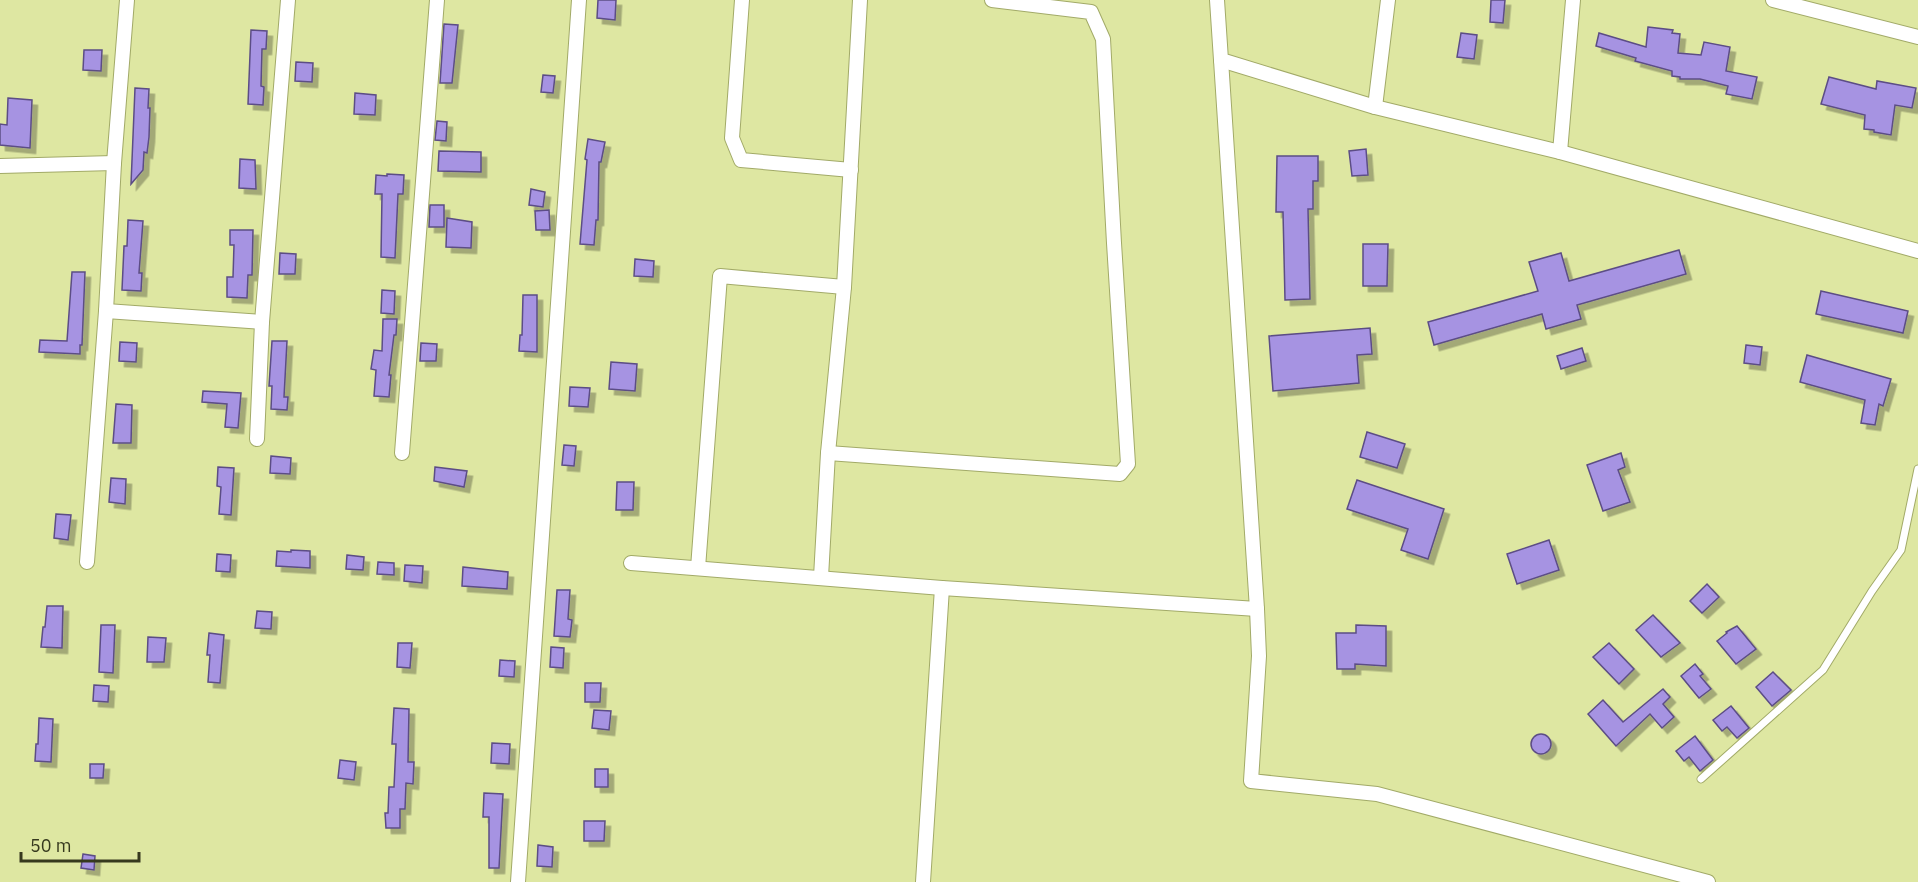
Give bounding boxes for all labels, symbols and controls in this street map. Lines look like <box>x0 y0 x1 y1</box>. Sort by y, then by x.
scale bar <box>21 825 140 863</box>
text: 50 m <box>30 834 72 857</box>

